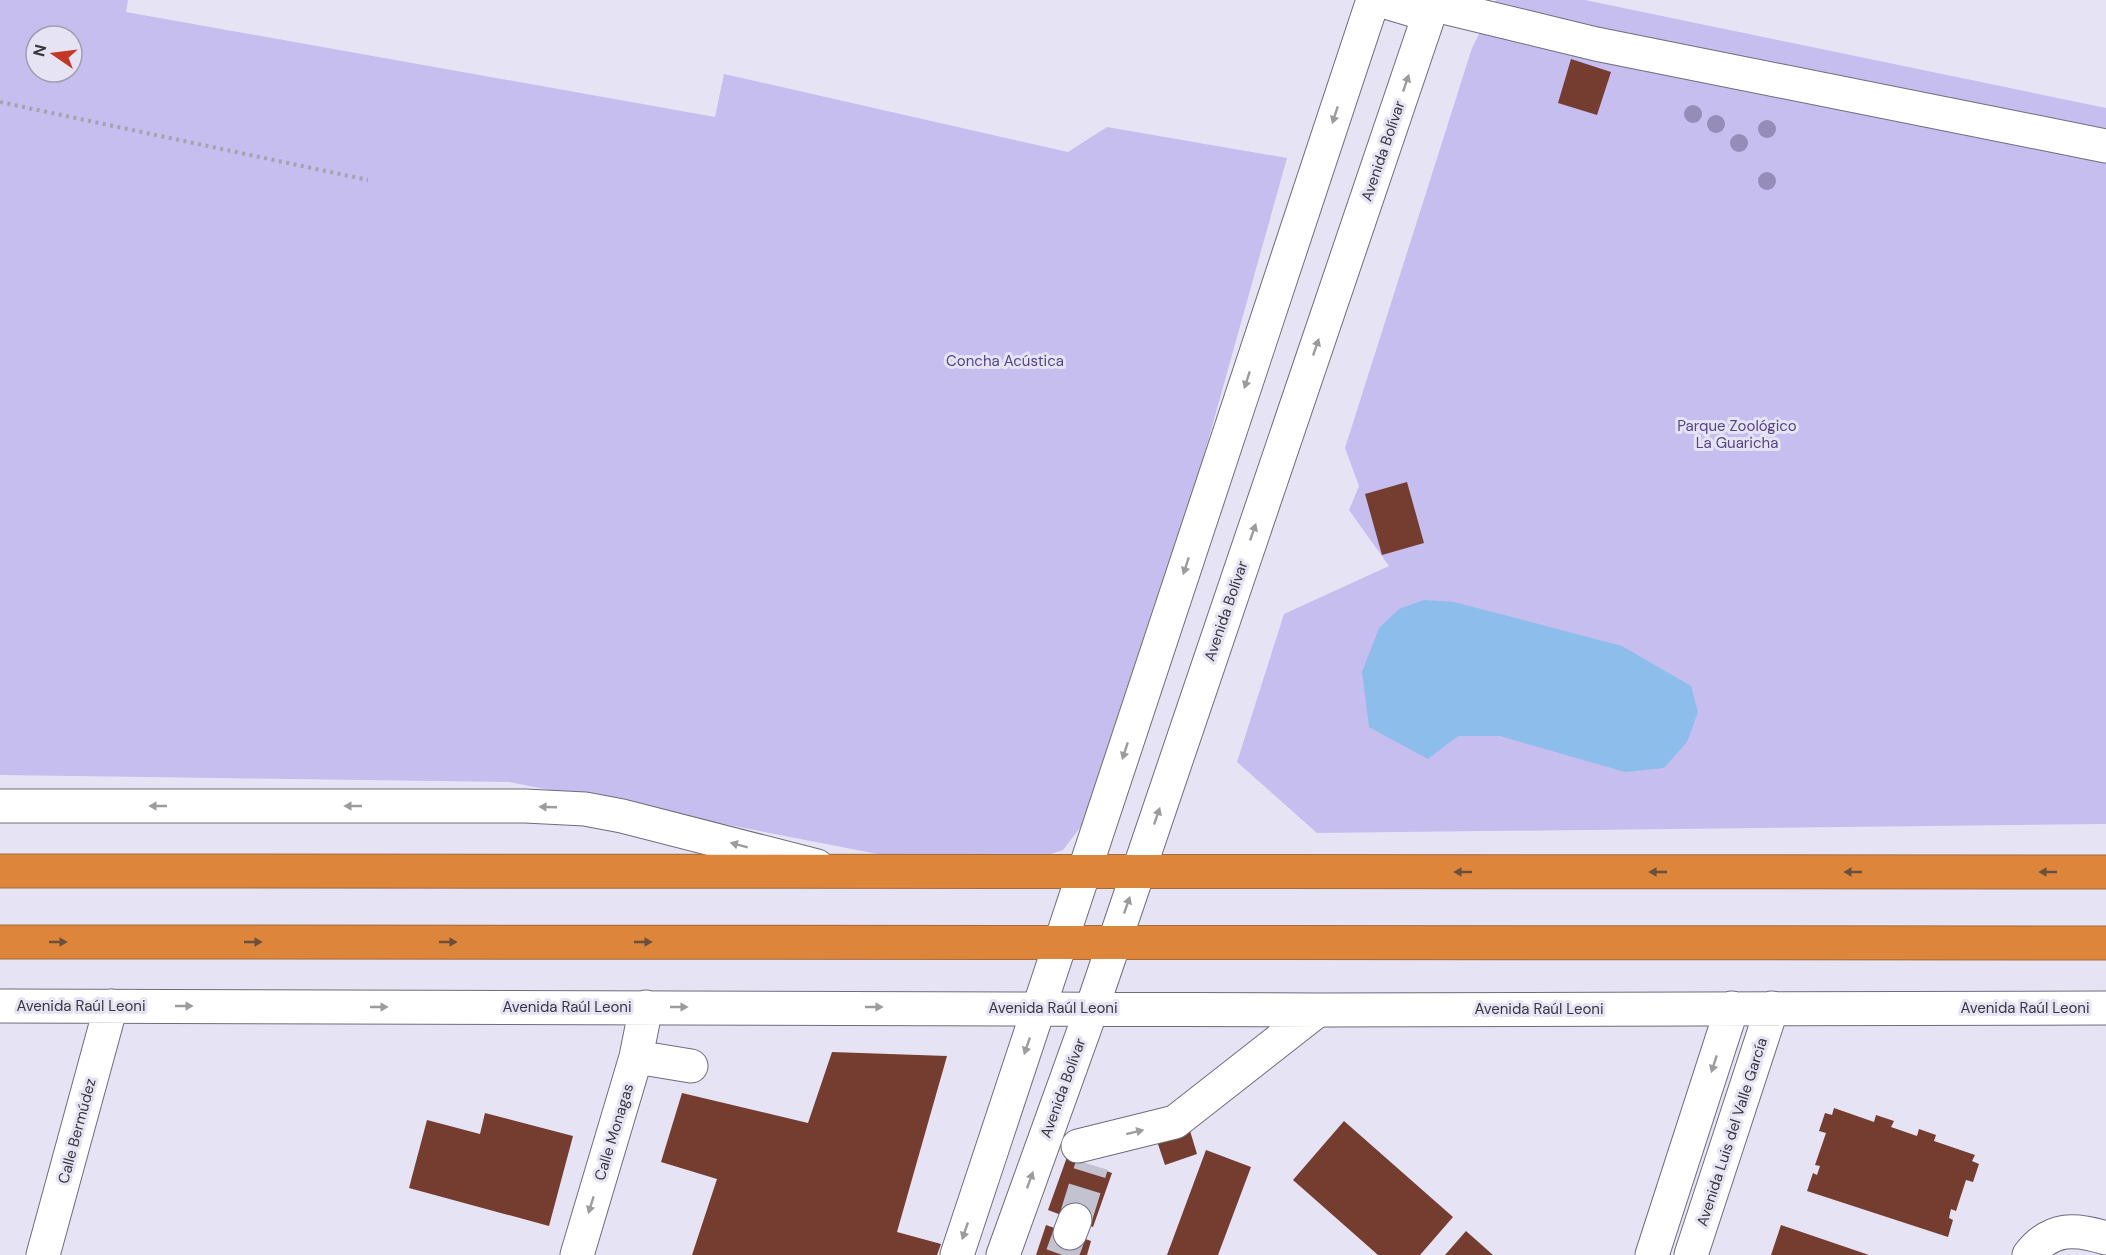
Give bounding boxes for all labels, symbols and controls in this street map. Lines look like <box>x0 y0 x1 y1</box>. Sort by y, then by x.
north arrow <box>24 24 84 84</box>
text: N <box>28 42 52 59</box>
one-way arrow <box>1401 74 1411 92</box>
street label: Avenida Bolívar <box>1356 98 1410 204</box>
one-way arrow <box>1329 106 1339 124</box>
one-way arrow <box>1312 338 1321 356</box>
park label: Concha Acústica <box>946 351 1064 371</box>
one-way arrow <box>1242 371 1252 389</box>
park label: Parque Zoológico La Guaricha <box>1677 416 1797 453</box>
one-way arrow <box>1249 523 1259 541</box>
one-way arrow <box>1181 557 1191 575</box>
street label: Avenida Bolívar <box>1199 558 1253 664</box>
one-way arrow <box>1120 742 1129 760</box>
one-way arrow <box>148 801 167 811</box>
one-way arrow <box>343 801 362 811</box>
one-way arrow <box>538 803 557 812</box>
one-way arrow <box>1152 807 1162 825</box>
one-way arrow <box>729 840 748 850</box>
one-way arrow <box>1453 867 1472 877</box>
one-way arrow <box>1648 867 1667 877</box>
one-way arrow <box>1843 867 1862 877</box>
one-way arrow <box>2038 867 2057 877</box>
one-way arrow <box>1122 896 1132 914</box>
one-way arrow <box>49 937 68 947</box>
one-way arrow <box>244 937 263 947</box>
one-way arrow <box>439 937 458 947</box>
one-way arrow <box>634 937 653 947</box>
street label: Avenida Raúl Leoni <box>16 996 146 1016</box>
street label: Avenida Raúl Leoni <box>502 997 632 1017</box>
street label: Avenida Raúl Leoni <box>988 998 1118 1018</box>
street label: Avenida Raúl Leoni <box>1960 998 2090 1018</box>
street label: Avenida Raúl Leoni <box>1474 999 1604 1019</box>
one-way arrow <box>175 1002 194 1011</box>
one-way arrow <box>370 1002 389 1012</box>
one-way arrow <box>670 1002 689 1012</box>
one-way arrow <box>865 1003 884 1012</box>
street label: Avenida Bolívar <box>1036 1035 1090 1141</box>
street label: Avenida Luis del Valle García <box>1692 1035 1772 1229</box>
one-way arrow <box>1021 1037 1031 1055</box>
one-way arrow <box>1709 1055 1718 1073</box>
street label: Calle Bermúdez <box>53 1076 101 1186</box>
street label: Calle Monagas <box>590 1081 638 1183</box>
one-way arrow <box>1126 1126 1144 1136</box>
one-way arrow <box>1025 1171 1035 1189</box>
one-way arrow <box>586 1196 595 1214</box>
one-way arrow <box>959 1222 969 1240</box>

